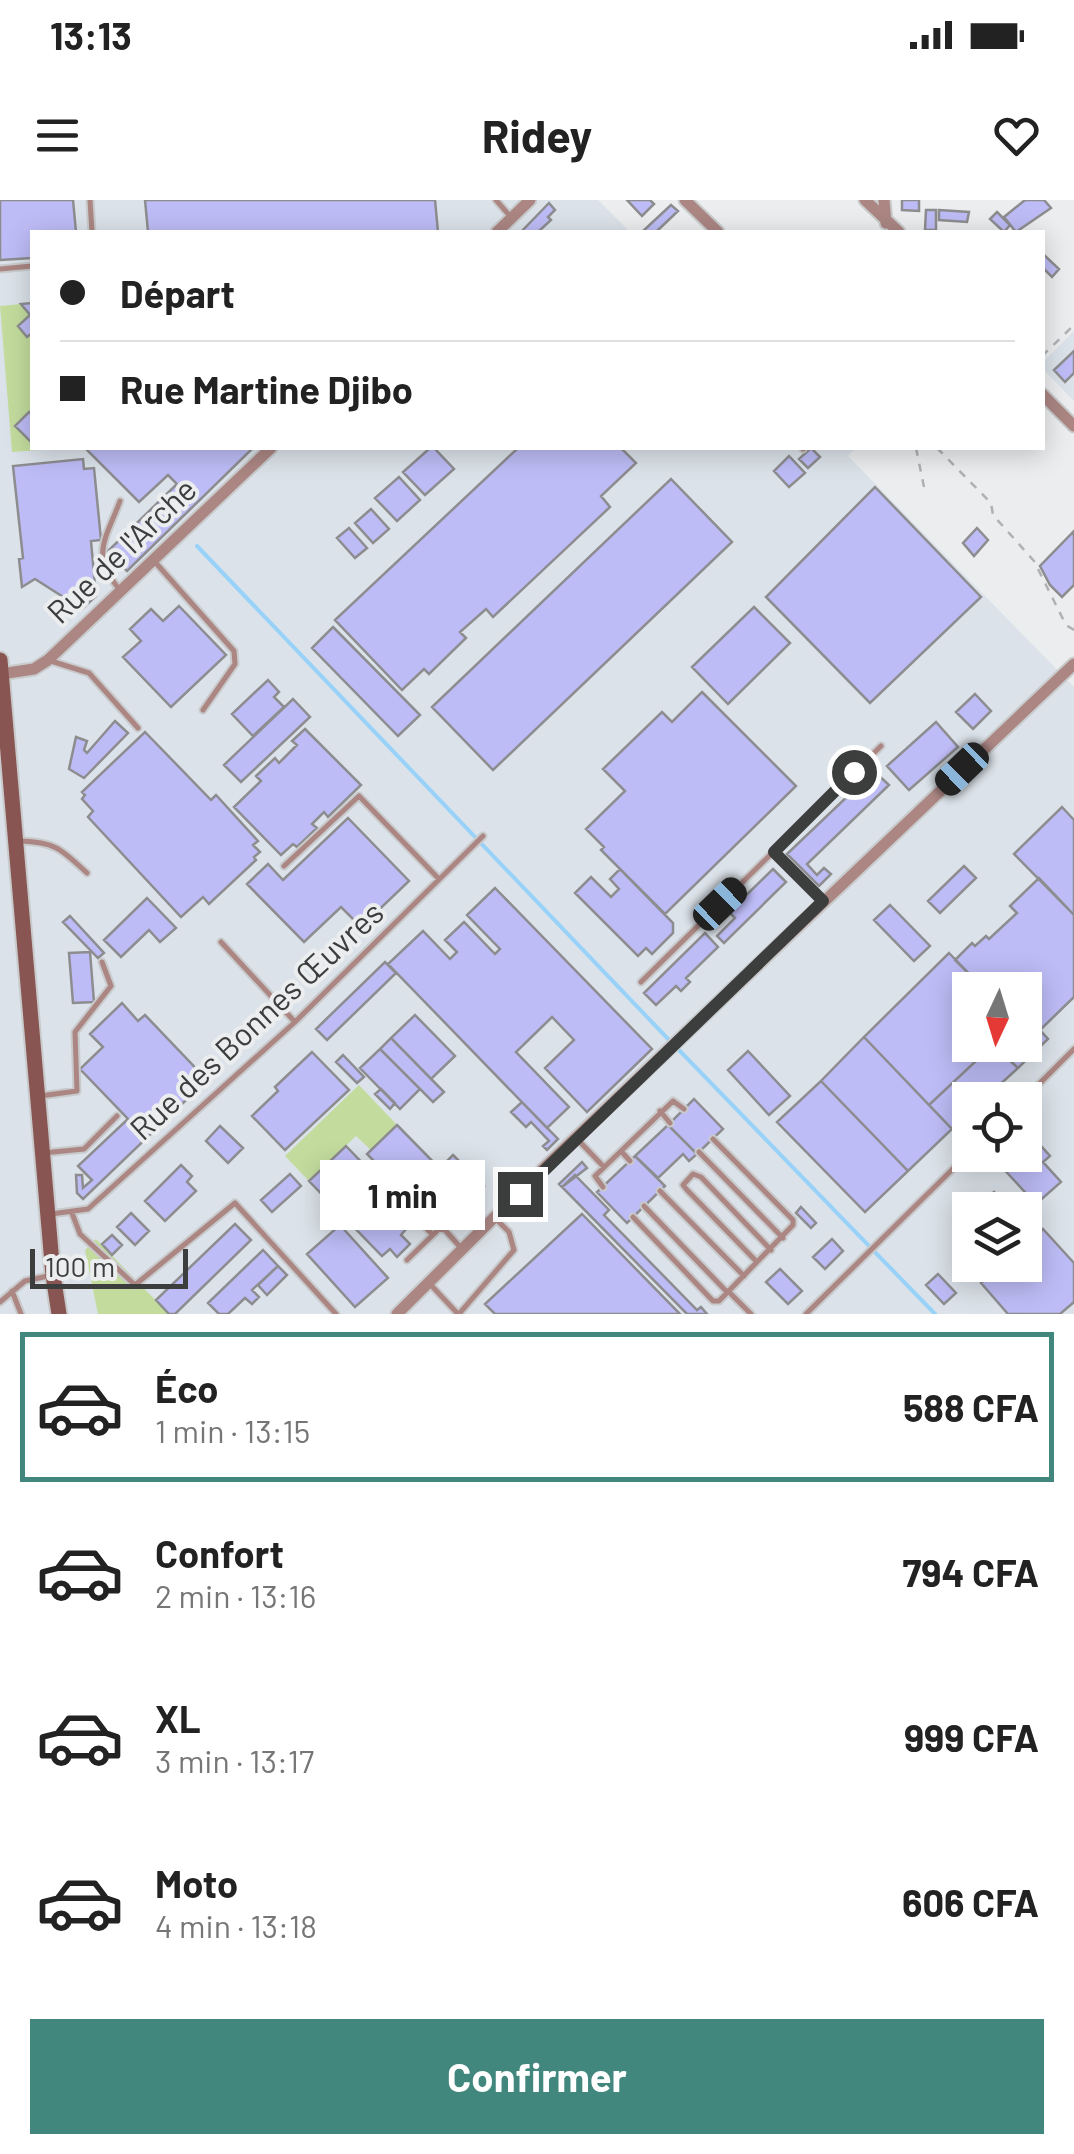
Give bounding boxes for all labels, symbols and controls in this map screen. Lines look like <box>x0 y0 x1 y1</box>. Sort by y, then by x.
text: 13:13 <box>50 12 132 58</box>
icon: menu <box>30 108 85 163</box>
text: Ridey <box>482 108 592 162</box>
icon: heart <box>989 108 1044 163</box>
text: Départ <box>120 270 235 316</box>
text: Rue Martine Djibo <box>120 366 413 412</box>
street label: Rue de l'Arche <box>38 469 203 630</box>
car <box>930 737 994 801</box>
route start <box>832 750 877 795</box>
car <box>688 872 752 936</box>
street label: Rue des Bonnes Œuvres <box>121 892 390 1147</box>
north arrow <box>952 972 1042 1062</box>
map controls <box>952 972 1042 1282</box>
button: locate <box>952 1082 1042 1172</box>
callout: 1 min <box>320 1159 485 1229</box>
route end <box>498 1172 543 1217</box>
text: 1 min <box>367 1176 438 1214</box>
button: layers <box>952 1192 1042 1282</box>
scale bar <box>30 1244 188 1288</box>
text: 100 m <box>45 1249 115 1283</box>
icon: car <box>35 1362 125 1452</box>
text: Éco <box>155 1365 219 1411</box>
text: 588 CFA <box>903 1384 1039 1430</box>
text: 1 min · 13:15 <box>155 1411 310 1449</box>
icon: car <box>35 1527 125 1617</box>
text: Confort <box>155 1530 284 1576</box>
text: 794 CFA <box>902 1549 1039 1595</box>
text: 2 min · 13:16 <box>155 1576 316 1614</box>
icon: car <box>35 1692 125 1782</box>
text: XL <box>155 1695 201 1741</box>
text: 999 CFA <box>904 1714 1039 1760</box>
text: 3 min · 13:17 <box>155 1741 314 1779</box>
icon: car <box>35 1857 125 1947</box>
text: Moto <box>155 1860 238 1906</box>
text: 606 CFA <box>902 1879 1039 1925</box>
text: 4 min · 13:18 <box>155 1906 317 1944</box>
button: Confirmer <box>30 2019 1044 2134</box>

